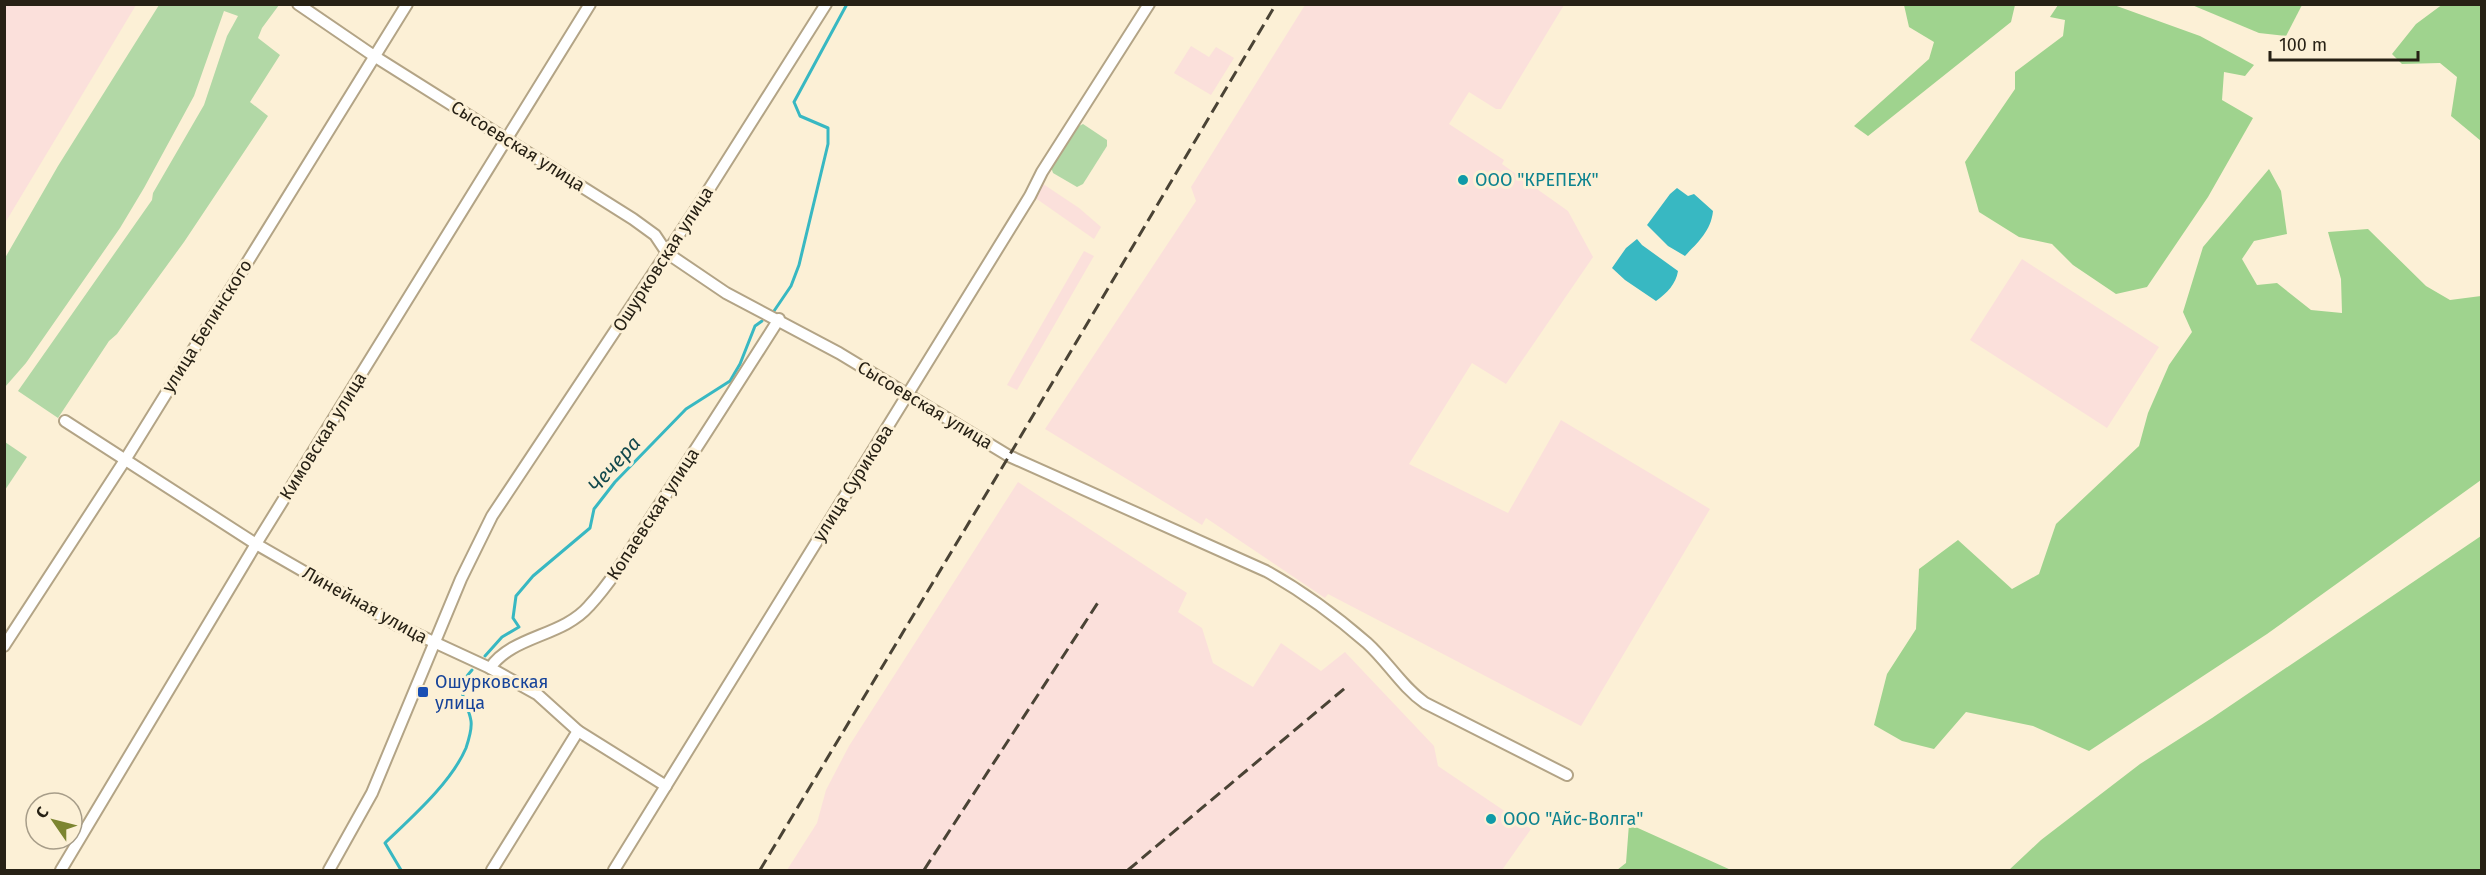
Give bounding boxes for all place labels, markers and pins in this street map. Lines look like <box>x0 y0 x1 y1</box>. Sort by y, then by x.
place label: ООО "КРЕПЕЖ" <box>1475 169 1599 191</box>
marker: ООО "КРЕПЕЖ" <box>1456 173 1470 187</box>
place label: Ошурковская улица <box>435 671 549 714</box>
marker: Ошурковская улица <box>416 685 430 699</box>
place label: ООО "Айс-Волга" <box>1503 808 1643 830</box>
marker: ООО "Айс-Волга" <box>1484 812 1498 826</box>

